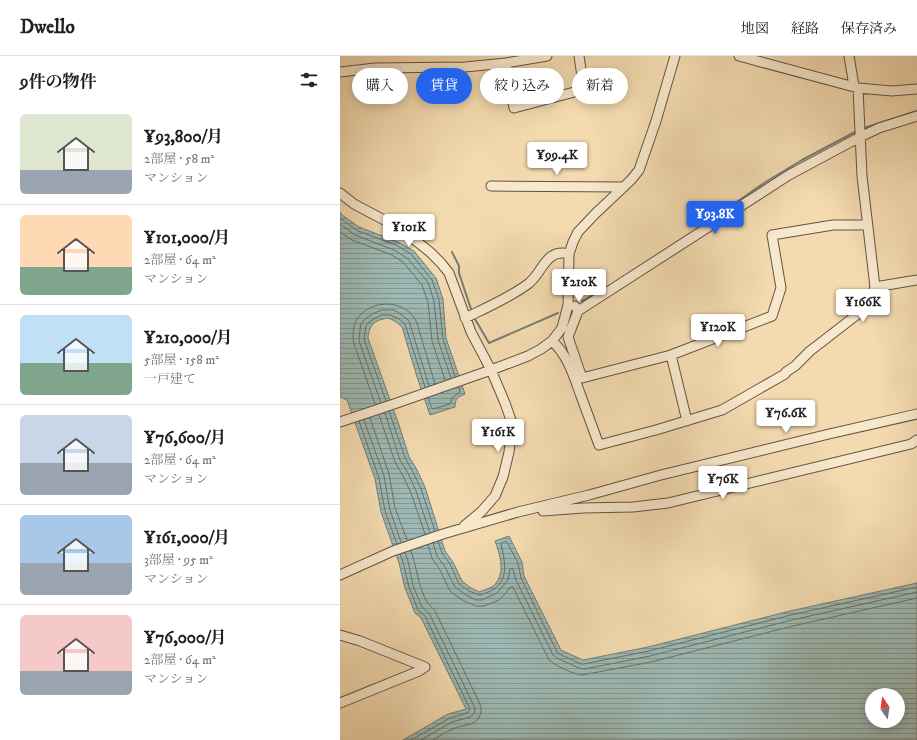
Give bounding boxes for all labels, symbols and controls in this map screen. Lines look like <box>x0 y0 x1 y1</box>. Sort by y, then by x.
text: Dwello <box>20 16 75 39</box>
text: 地図 <box>741 20 769 38</box>
text: 経路 <box>791 20 819 38</box>
text: 保存済み <box>841 20 897 38</box>
chip: 購入 <box>352 68 408 104</box>
chip: 賃貸 <box>416 68 472 104</box>
chip: 絞り込み <box>480 68 564 104</box>
chip: 新着 <box>572 68 628 104</box>
icon: filters <box>298 69 320 91</box>
text: 9件の物件 <box>20 71 96 93</box>
text: ¥93,800/月 <box>144 126 223 148</box>
icon: home <box>52 130 100 178</box>
pin: ¥99.4K <box>524 142 590 176</box>
text: ¥99.4K <box>536 147 578 163</box>
text: 2部屋 · 58 m² <box>144 151 214 167</box>
text: マンション <box>144 170 208 186</box>
pin: ¥93.8K <box>682 201 748 235</box>
text: ¥93.8K <box>696 206 734 222</box>
pin: ¥101K <box>381 214 437 248</box>
text: ¥101K <box>392 219 426 235</box>
text: ¥101,000/月 <box>144 227 231 249</box>
icon: home <box>52 231 100 279</box>
text: 2部屋 · 64 m² <box>144 252 216 268</box>
pin: ¥210K <box>551 269 607 303</box>
text: マンション <box>144 271 208 287</box>
text: ¥210K <box>561 274 597 290</box>
pin: ¥166K <box>835 289 891 323</box>
text: ¥166K <box>845 294 881 310</box>
pin: ¥120K <box>690 314 746 348</box>
text: ¥120K <box>700 319 736 335</box>
text: ¥210,000/月 <box>144 327 233 349</box>
icon: home <box>52 331 100 379</box>
text: 5部屋 · 158 m² <box>144 352 219 368</box>
text: 一戸建て <box>144 371 196 387</box>
pin: ¥76.6K <box>753 400 819 434</box>
text: ¥76.6K <box>765 405 807 421</box>
pin: ¥161K <box>470 419 526 453</box>
text: ¥161K <box>481 424 515 440</box>
text: ¥76,600/月 <box>144 427 227 449</box>
icon: home <box>52 431 100 479</box>
text: 2部屋 · 64 m² <box>144 452 216 468</box>
pin: ¥76K <box>699 466 747 500</box>
text: マンション <box>144 471 208 487</box>
text: ¥76K <box>707 471 739 487</box>
text: ¥161,000/月 <box>144 527 230 549</box>
icon: home <box>52 531 100 579</box>
text: 3部屋 · 95 m² <box>144 552 213 568</box>
text: マンション <box>144 571 208 587</box>
text: ¥76,000/月 <box>144 627 227 649</box>
icon: home <box>52 631 100 679</box>
text: 2部屋 · 64 m² <box>144 652 216 668</box>
text: マンション <box>144 671 208 687</box>
north arrow <box>865 688 905 728</box>
map controls <box>865 688 905 728</box>

